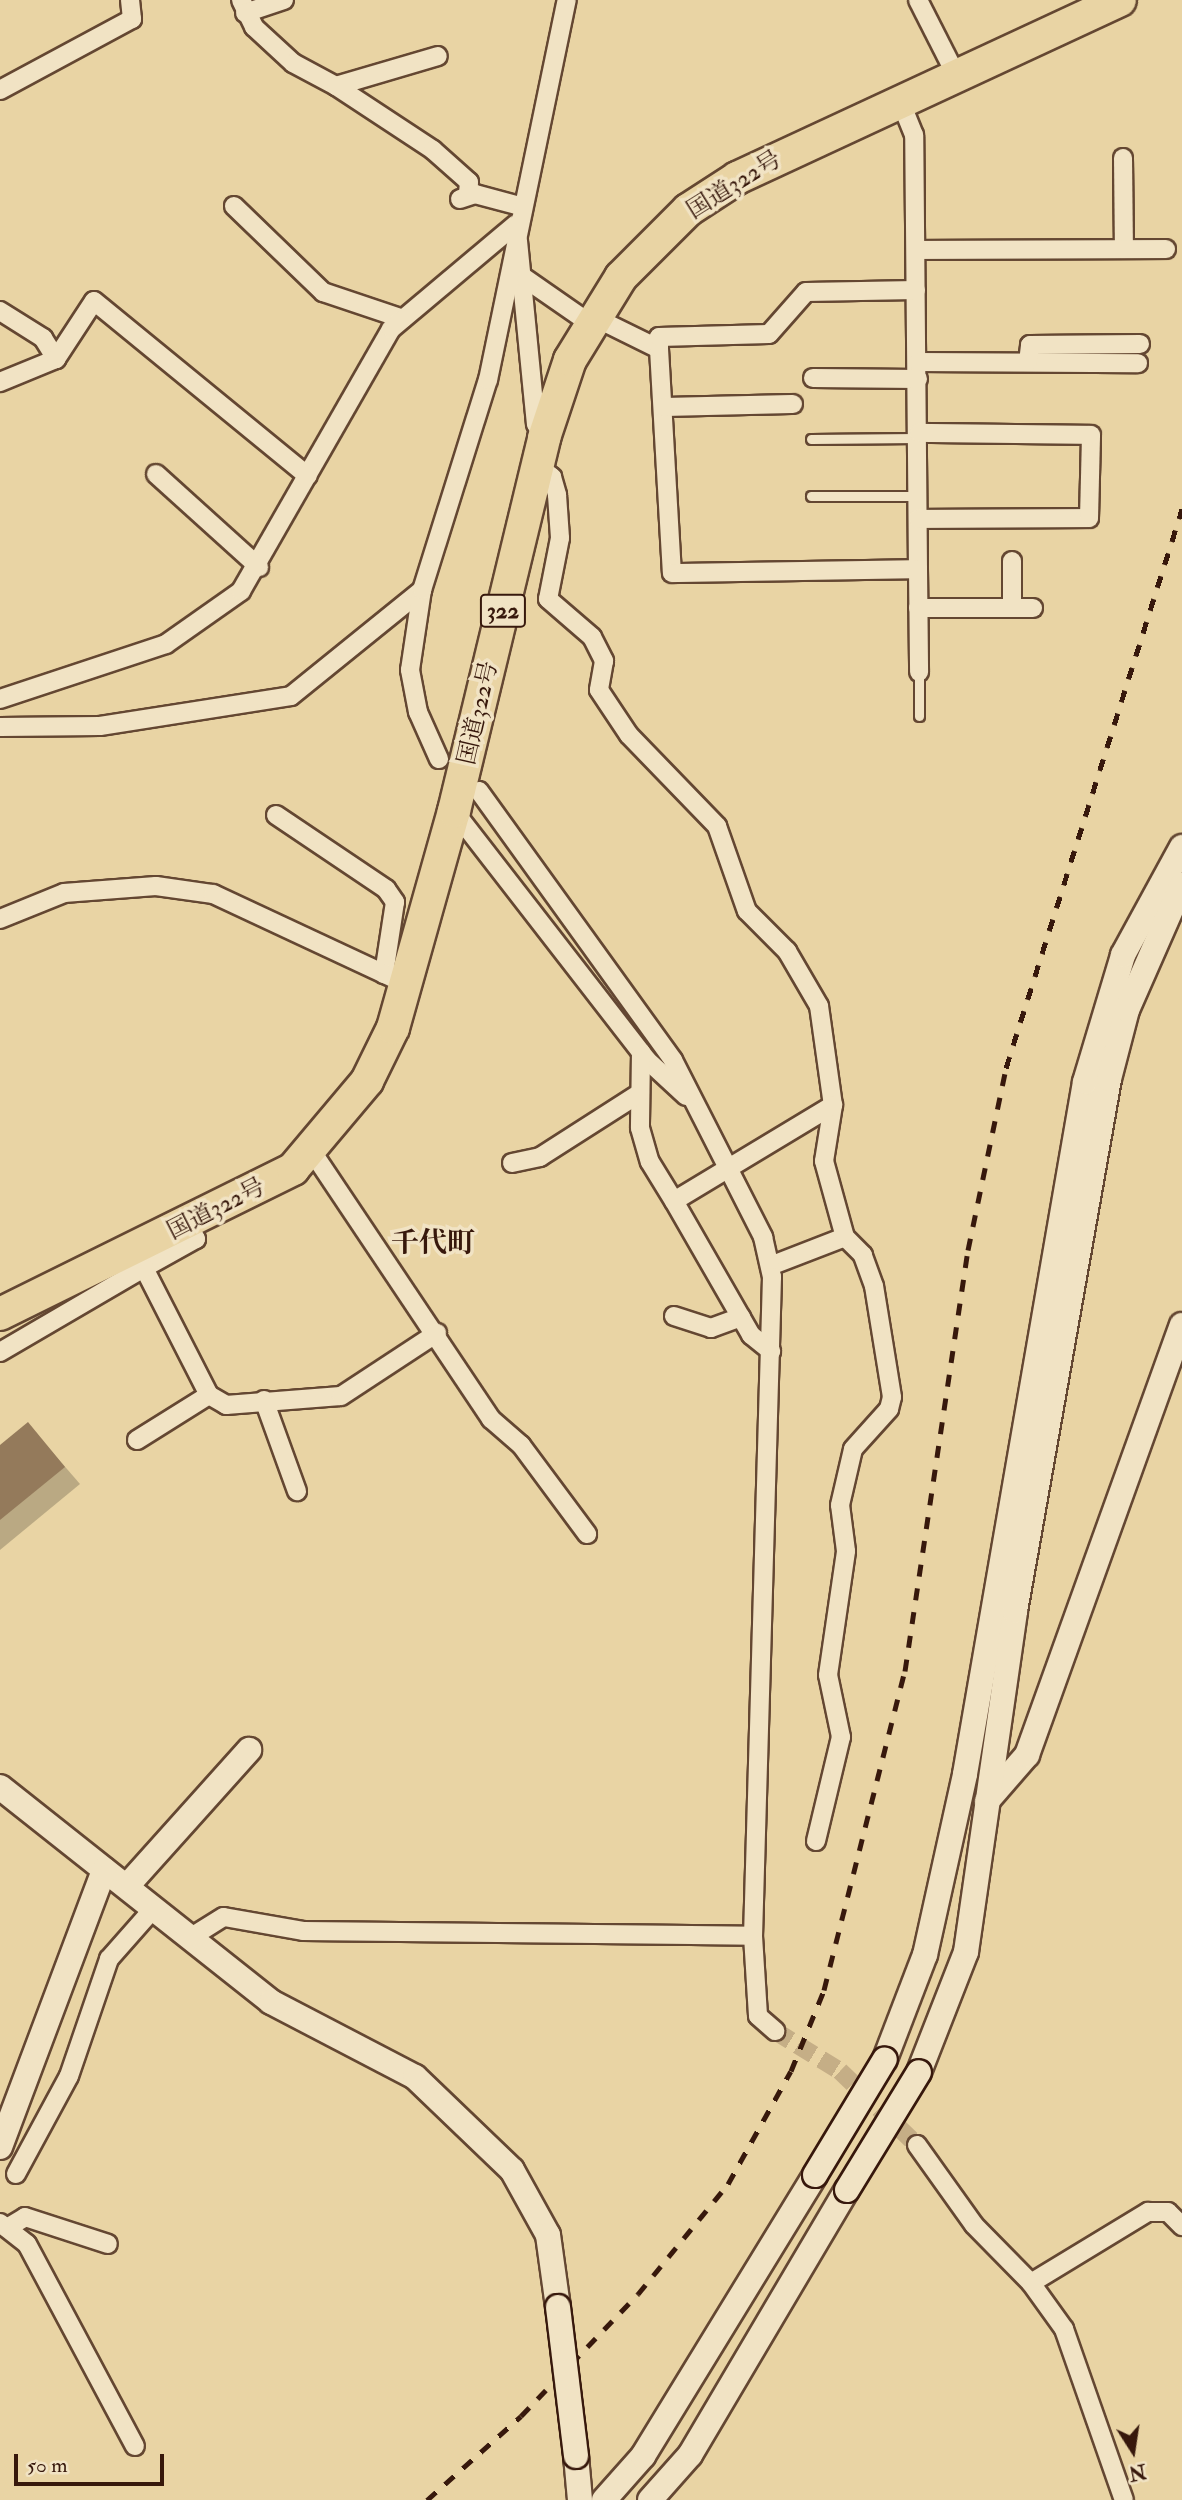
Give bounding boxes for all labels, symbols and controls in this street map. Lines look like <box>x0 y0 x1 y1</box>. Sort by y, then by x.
street label: 国道322号 <box>682 145 786 225</box>
road number: 322 <box>478 592 528 631</box>
street label: 国道322号 <box>452 658 504 768</box>
street label: 国道322号 <box>162 1172 270 1246</box>
district label: 千代町 <box>391 1227 475 1261</box>
north arrow <box>1098 2416 1168 2486</box>
scale bar <box>18 2440 168 2484</box>
text: 50 m <box>27 2452 68 2479</box>
text: N <box>1127 2458 1148 2485</box>

